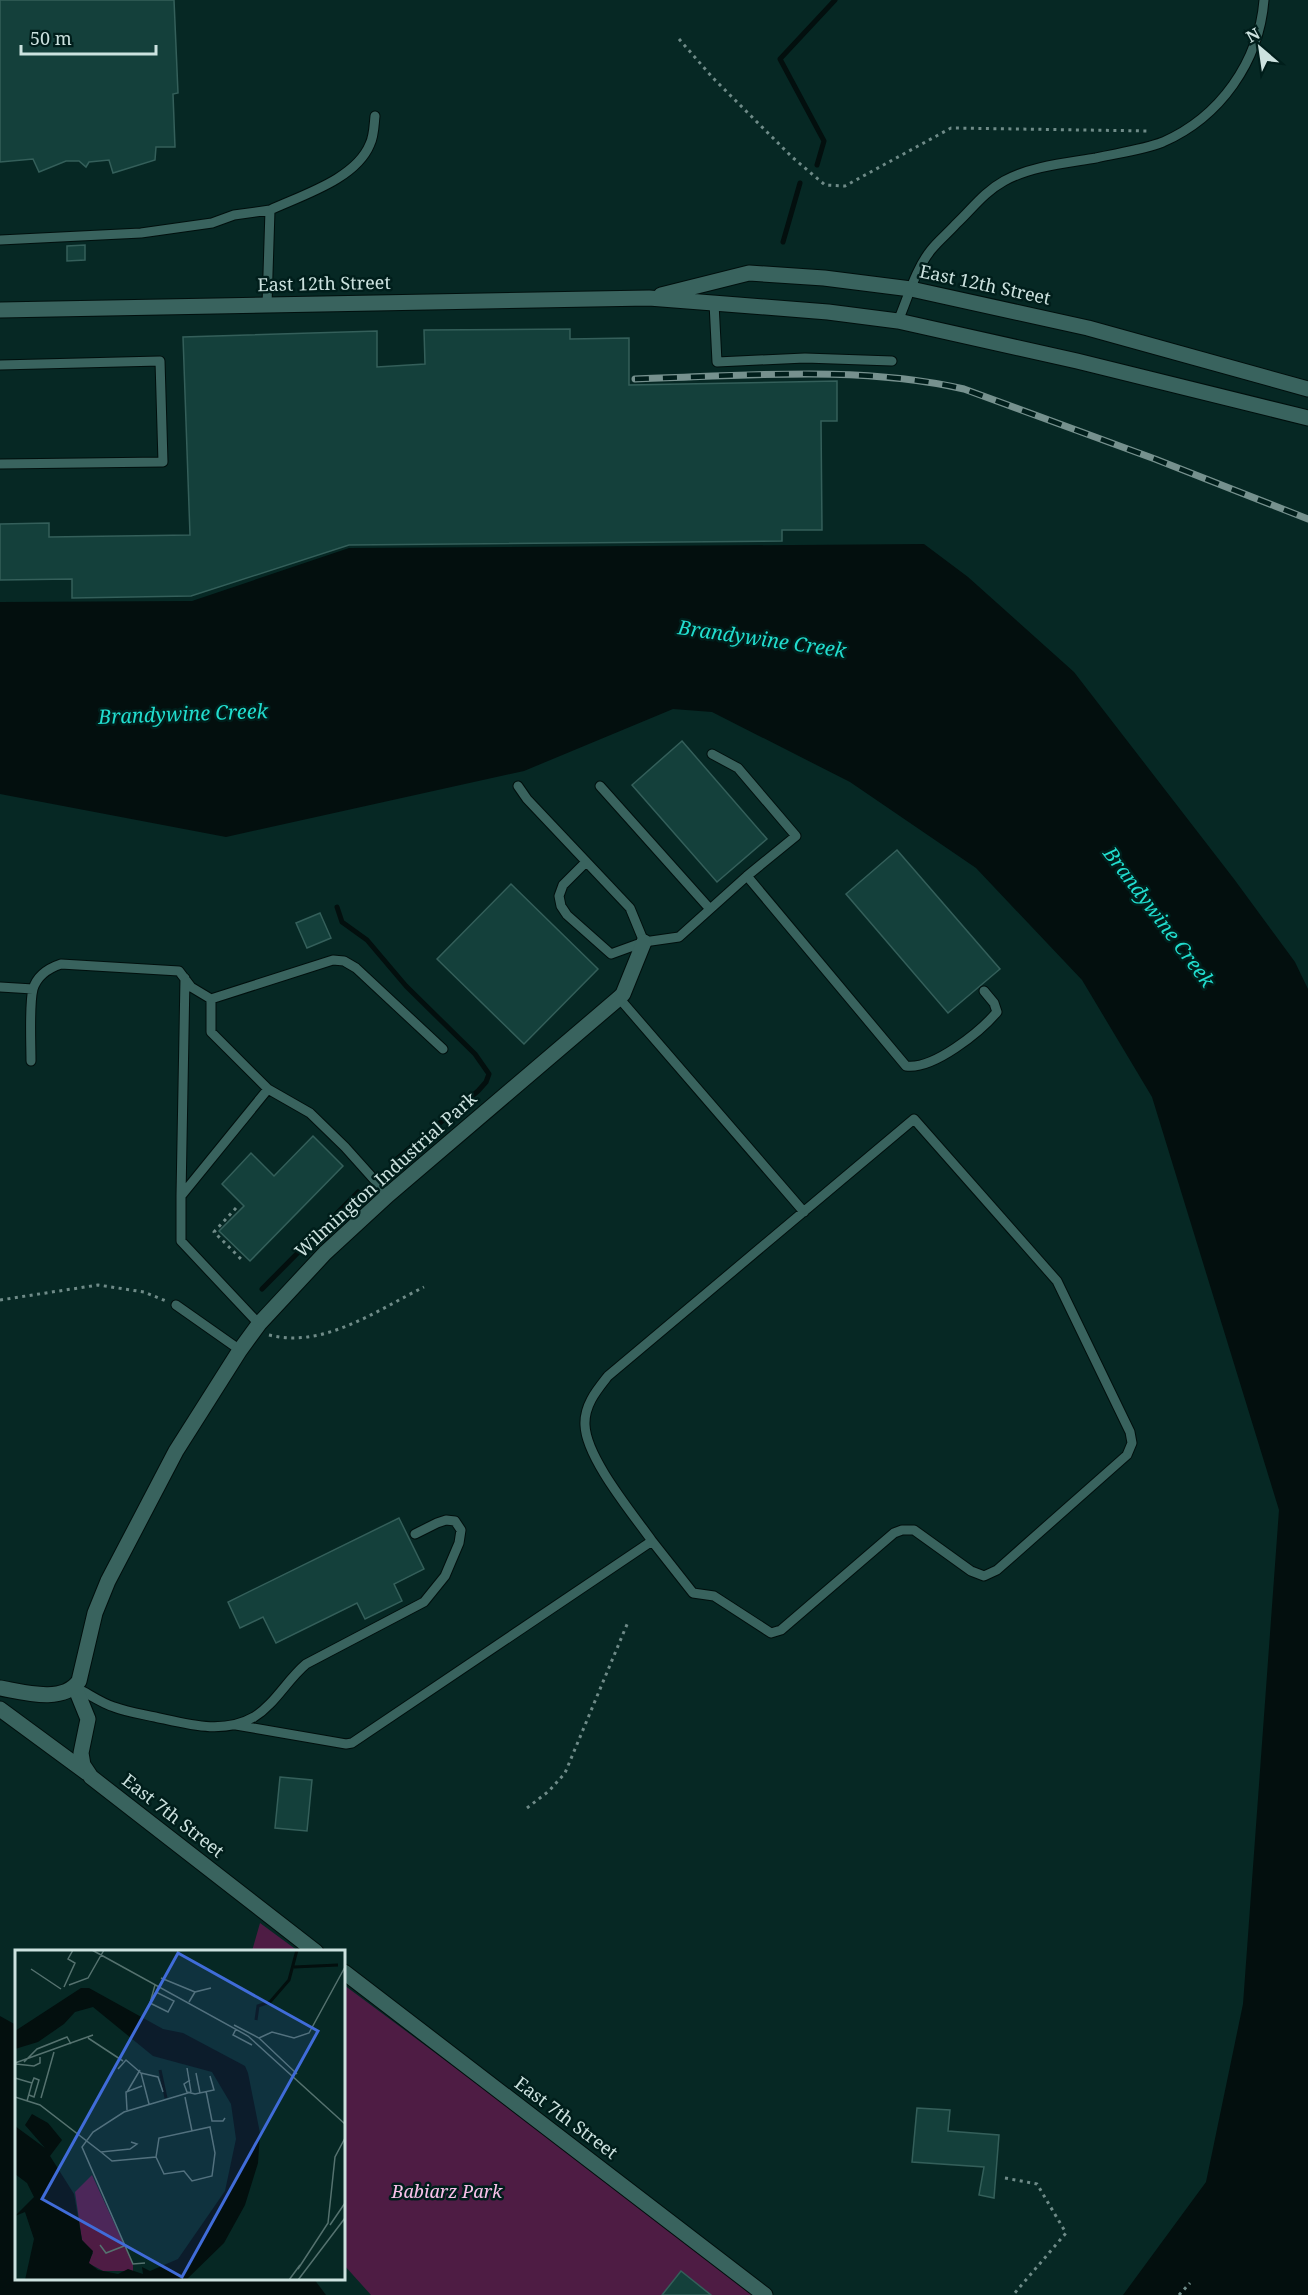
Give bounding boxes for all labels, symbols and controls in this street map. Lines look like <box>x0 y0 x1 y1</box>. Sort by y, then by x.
scale bar <box>21 18 156 56</box>
north arrow <box>1230 18 1290 78</box>
text: N <box>1242 22 1264 48</box>
text: 50 m <box>30 26 72 50</box>
street label: East 12th Street <box>918 258 1053 310</box>
street label: East 12th Street <box>257 270 391 296</box>
water label: Brandywine Creek <box>675 613 849 664</box>
water label: Brandywine Creek <box>97 697 269 730</box>
water label: Brandywine Creek <box>1097 840 1222 993</box>
street label: Wilmington Industrial Park <box>289 1086 482 1262</box>
street label: East 7th Street <box>118 1768 230 1863</box>
inset map <box>15 1950 345 2280</box>
street label: East 7th Street <box>510 2071 623 2164</box>
park label: Babiarz Park <box>391 2179 503 2203</box>

